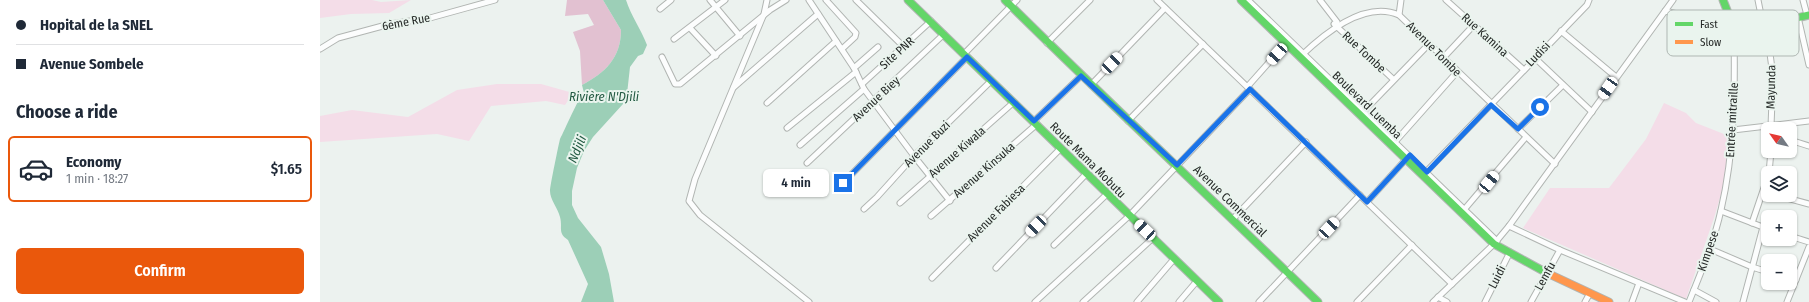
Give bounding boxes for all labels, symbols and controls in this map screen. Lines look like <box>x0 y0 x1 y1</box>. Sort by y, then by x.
street label: 6ème Rue <box>381 10 431 34</box>
street label: Rue Kamina <box>1459 10 1511 60</box>
legend <box>1667 10 1799 56</box>
text: Hopital de la SNEL <box>40 16 153 34</box>
text: Fast <box>1700 18 1718 31</box>
street label: Avenue Tombe <box>1404 19 1464 79</box>
street label: Rue Tombe <box>1339 28 1389 76</box>
street label: Site PNR <box>877 34 917 72</box>
text: Slow <box>1700 36 1721 49</box>
street label: Ludisi <box>1523 39 1553 69</box>
car <box>1265 41 1289 67</box>
car <box>1099 50 1125 76</box>
text: Avenue Sombele <box>40 55 144 73</box>
street label: Mayunda <box>1764 65 1778 109</box>
street label: Boulevard Luemba <box>1329 68 1405 142</box>
street label: Avenue Biey <box>849 73 903 124</box>
car <box>1596 75 1620 101</box>
street label: Entrée mitraille <box>1723 82 1741 158</box>
water label: Rivière N'Djili <box>569 89 640 104</box>
route start <box>1531 98 1549 116</box>
text: Choose a ride <box>16 101 118 123</box>
street label: Avenue Buzi <box>901 118 953 170</box>
street label: Route Mama Mobutu <box>1047 119 1129 201</box>
north arrow <box>1761 122 1797 158</box>
map controls <box>1761 122 1797 290</box>
street label: Avenue Kiwala <box>926 123 988 180</box>
water label: Ndjili <box>565 132 590 165</box>
street label: Avenue Kinsuka <box>950 139 1018 201</box>
icon: car <box>18 151 54 187</box>
text: Economy <box>66 153 121 171</box>
text: $1.65 <box>271 160 302 178</box>
street label: Avenue Commercial <box>1190 162 1270 240</box>
button: layers <box>1761 166 1797 202</box>
callout: 4 min <box>763 169 829 197</box>
car <box>1477 169 1501 195</box>
text: 1 min · 18:27 <box>66 171 128 186</box>
route end <box>834 174 852 192</box>
text: 4 min <box>781 175 811 190</box>
street label: Avenue Fabiesa <box>964 181 1028 245</box>
button: + <box>1761 210 1797 246</box>
car <box>1023 213 1049 239</box>
car <box>1316 215 1342 241</box>
car <box>1132 217 1158 243</box>
street label: Kimpese <box>1695 229 1721 273</box>
button: Confirm <box>16 248 304 294</box>
button: − <box>1761 254 1797 290</box>
street label: Lemfu <box>1532 259 1558 293</box>
street label: Luidi <box>1485 263 1509 291</box>

